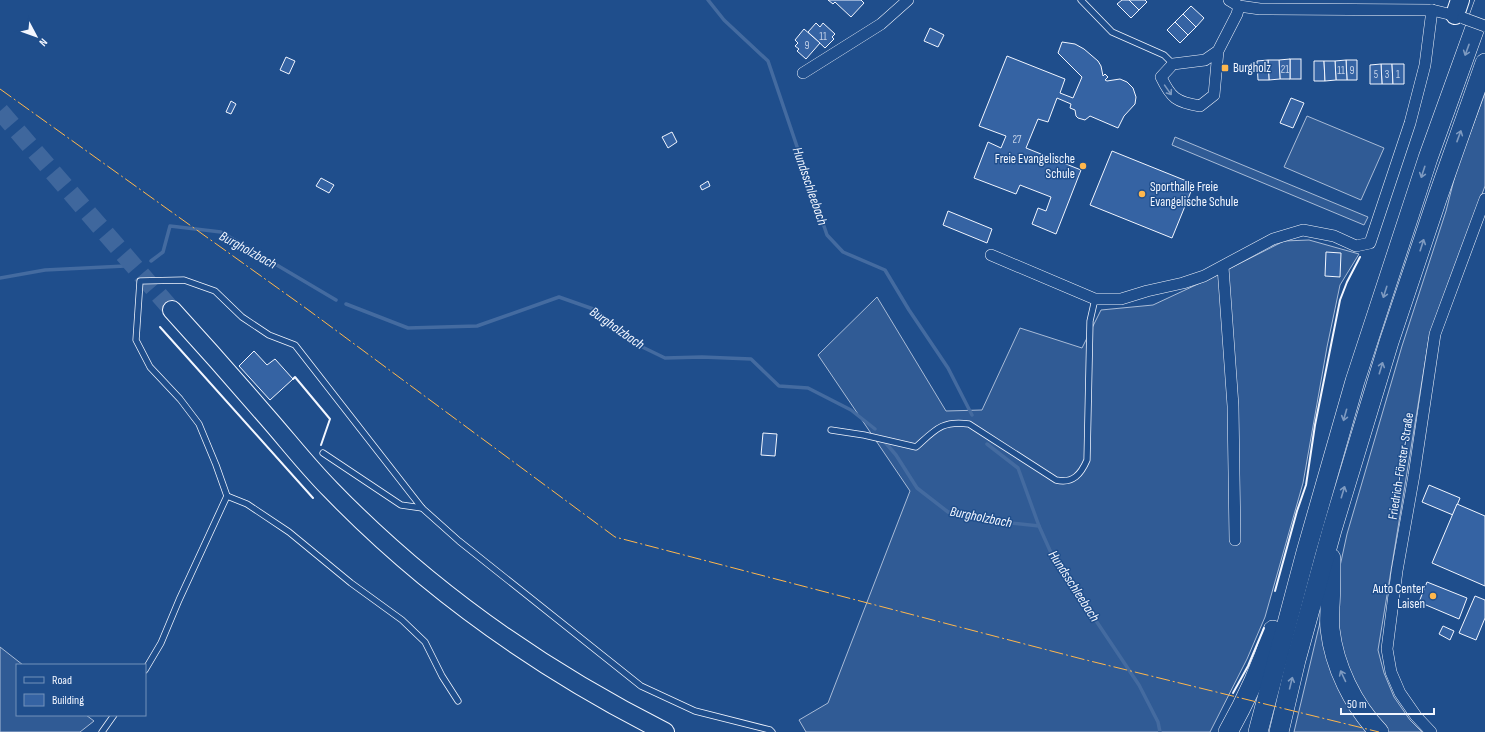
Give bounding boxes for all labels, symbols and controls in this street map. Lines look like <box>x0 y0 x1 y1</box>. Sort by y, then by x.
north arrow <box>16 16 56 56</box>
house number: 11 <box>819 30 827 43</box>
text: N <box>36 36 50 49</box>
house number: 9 <box>805 39 810 52</box>
one-way arrow <box>1463 43 1470 56</box>
place label: Burgholz <box>1233 60 1271 76</box>
marker: Burgholz <box>1220 63 1230 73</box>
house number: 21 <box>1281 63 1289 76</box>
house number: 11 <box>1337 64 1345 77</box>
house number: 9 <box>1350 64 1355 77</box>
house number: 5 <box>1374 68 1378 81</box>
house number: 3 <box>1385 68 1390 81</box>
house number: 1 <box>1396 68 1400 81</box>
one-way arrow <box>1164 84 1172 95</box>
one-way arrow <box>1456 130 1464 142</box>
house number: 27 <box>1013 133 1022 146</box>
water label: Hundsschleebach <box>789 145 831 227</box>
place label: Freie Evangelische Schule <box>995 151 1075 182</box>
marker: Freie Evangelische Schule <box>1078 161 1088 171</box>
one-way arrow <box>1419 166 1426 179</box>
place label: Sporthalle Freie Evangelische Schule <box>1150 179 1238 210</box>
marker: Sporthalle Freie Evangelische Schule <box>1137 189 1147 199</box>
water label: Burgholzbach <box>216 227 280 273</box>
one-way arrow <box>1418 239 1426 251</box>
one-way arrow <box>1380 285 1388 297</box>
water label: Burgholzbach <box>586 303 648 353</box>
one-way arrow <box>1378 362 1385 375</box>
one-way arrow <box>1341 409 1348 422</box>
street label: Friedrich-Förster-Straße <box>1385 411 1417 521</box>
one-way arrow <box>1340 486 1347 499</box>
water label: Burgholzbach <box>948 503 1014 531</box>
water label: Hundsschleebach <box>1045 547 1103 625</box>
place label: Auto Center Laisen <box>1372 581 1425 612</box>
marker: Auto Center Laisen <box>1428 591 1438 601</box>
legend <box>16 664 146 716</box>
one-way arrow <box>1339 671 1346 683</box>
text: Road <box>52 673 72 688</box>
one-way arrow <box>1288 676 1295 689</box>
scale bar <box>1341 690 1434 716</box>
text: Building <box>52 693 84 708</box>
text: 50 m <box>1347 697 1367 712</box>

